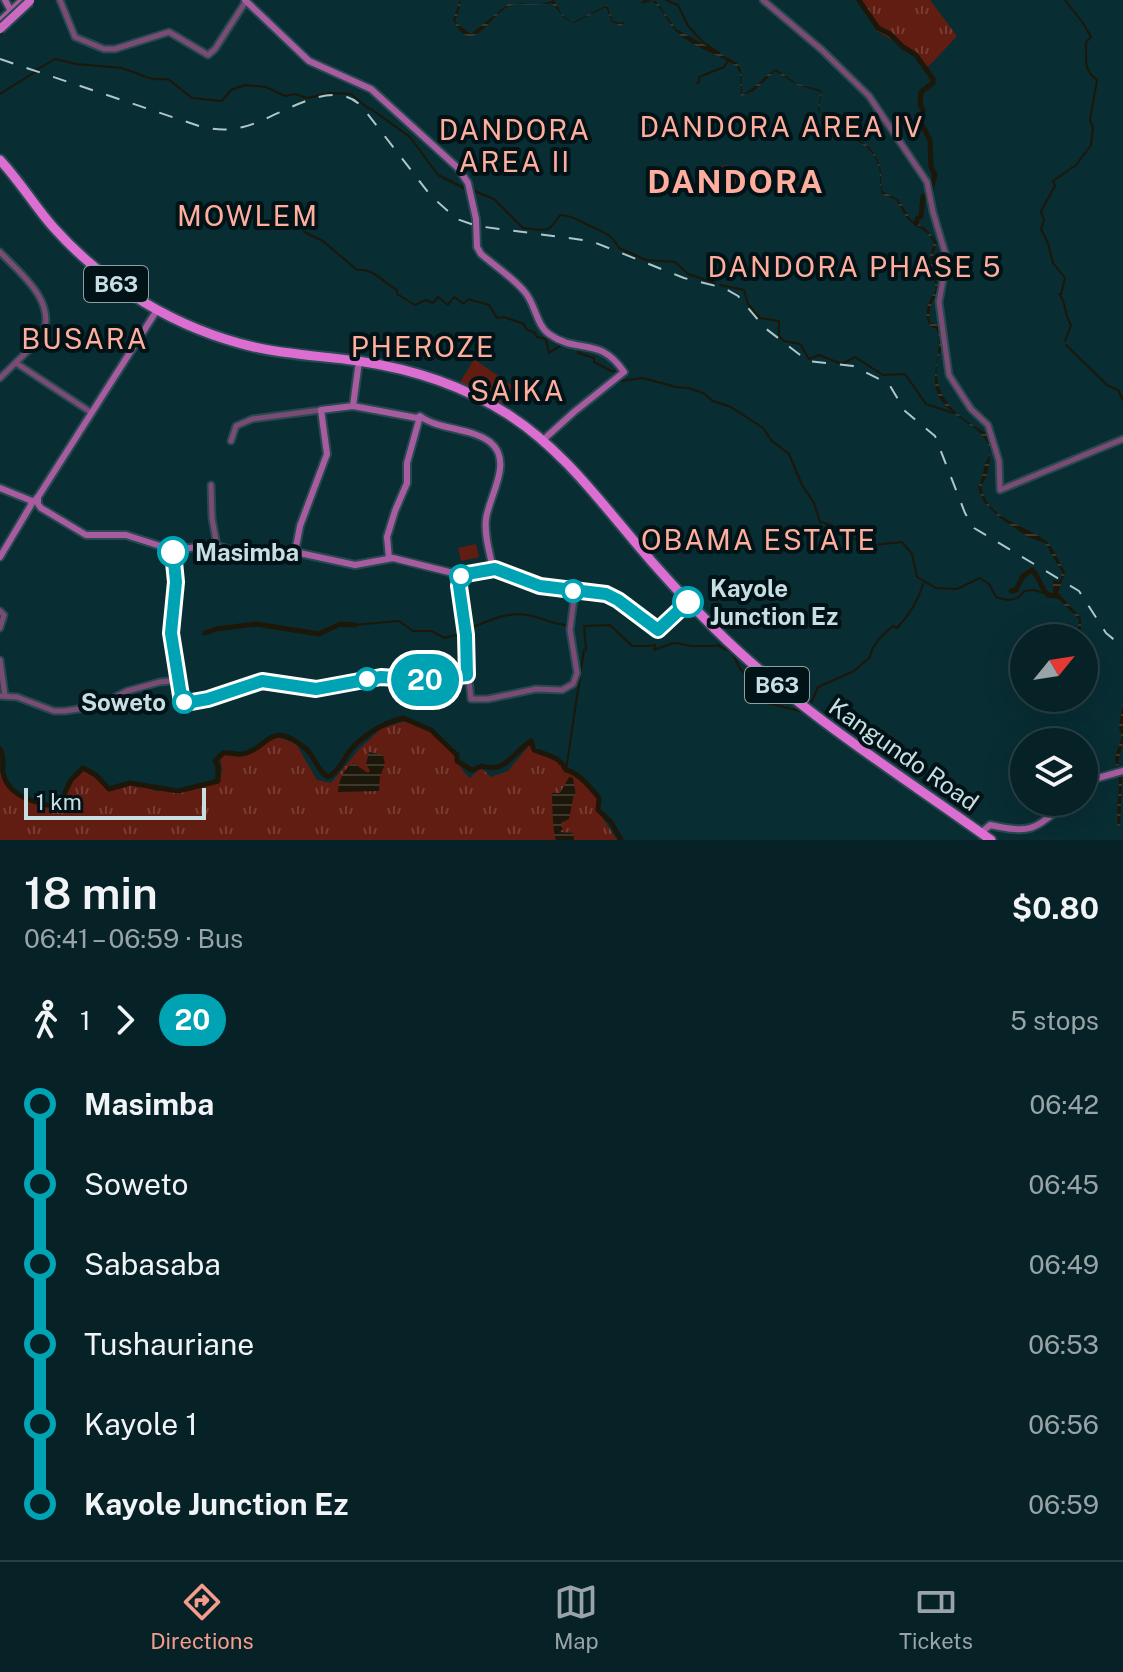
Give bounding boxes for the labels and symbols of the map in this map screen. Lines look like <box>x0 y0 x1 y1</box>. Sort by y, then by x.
district label: DANDORA AREA IV <box>640 110 924 143</box>
district label: DANDORA AREA II <box>439 113 591 178</box>
district label: DANDORA <box>647 163 825 200</box>
district label: MOWLEM <box>177 199 319 232</box>
district label: DANDORA PHASE 5 <box>708 250 1002 283</box>
road number: B63 <box>84 266 148 302</box>
district label: BUSARA <box>21 322 149 355</box>
district label: PHEROZE <box>351 330 495 363</box>
district label: SAIKA <box>470 374 566 407</box>
district label: OBAMA ESTATE <box>641 523 877 556</box>
marker: Masimba <box>158 537 188 567</box>
place label: Masimba <box>195 538 299 566</box>
unlabelled marker <box>450 565 472 587</box>
place label: Kayole Junction Ez <box>710 574 838 630</box>
unlabelled marker <box>562 580 584 602</box>
marker: Kayole Junction Ez <box>673 587 703 617</box>
north arrow <box>1010 624 1098 712</box>
line badge: 20 <box>389 654 461 706</box>
road number: B63 <box>745 667 809 703</box>
unlabelled marker <box>356 668 378 690</box>
place label: Soweto <box>81 688 166 716</box>
marker: Soweto <box>173 691 195 713</box>
street label: Kangundo Road <box>824 692 984 816</box>
scale bar <box>24 784 206 820</box>

